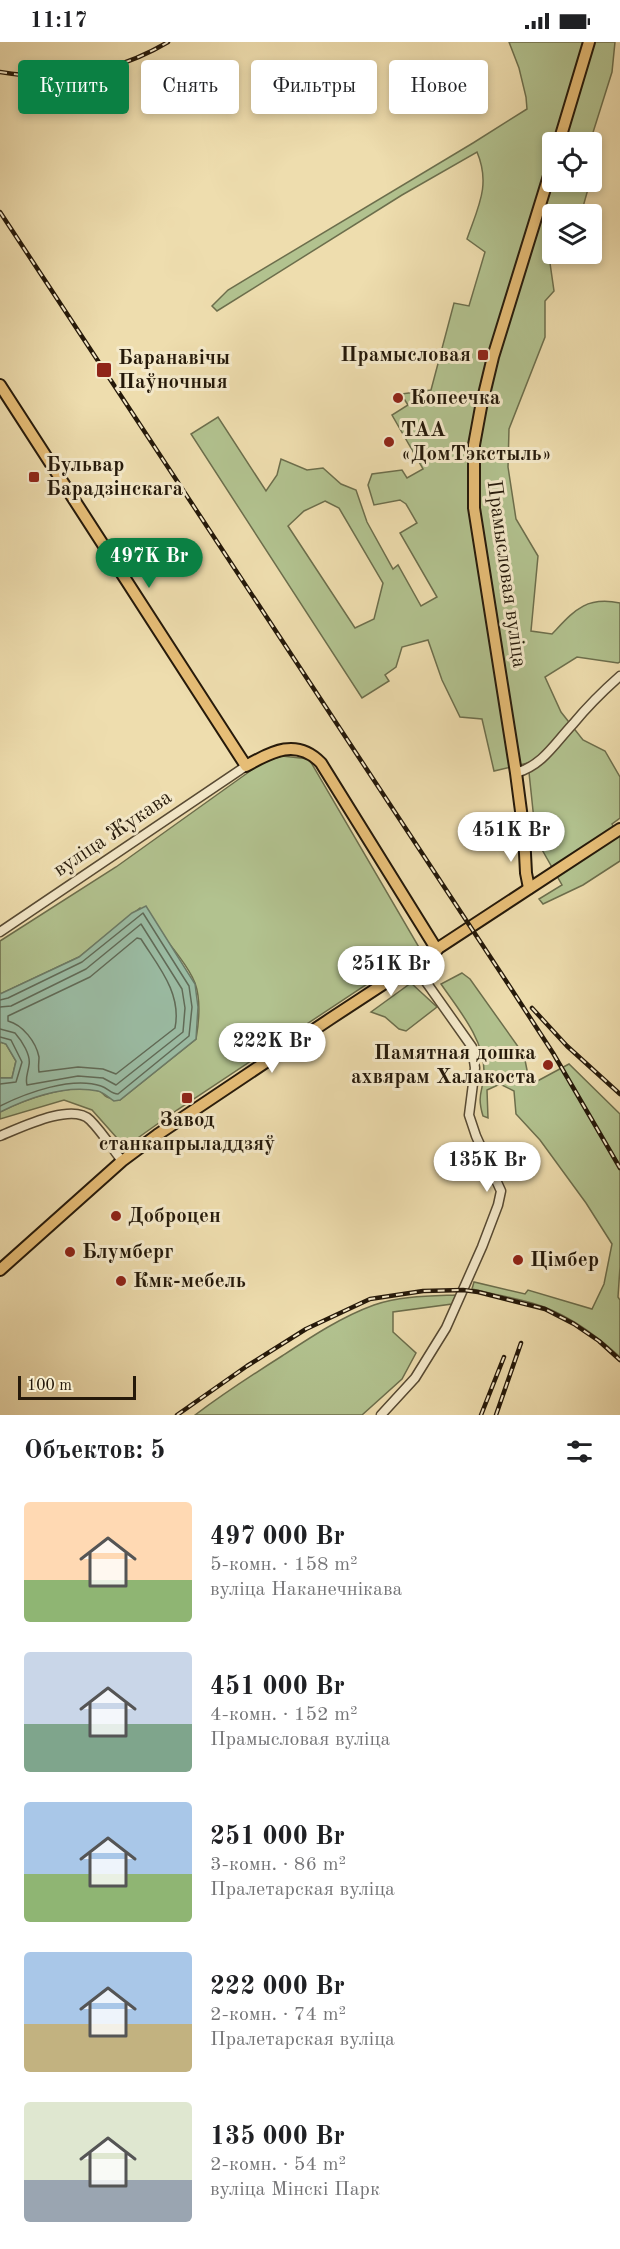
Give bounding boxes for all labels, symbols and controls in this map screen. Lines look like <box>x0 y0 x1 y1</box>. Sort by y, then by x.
text: 11:17 <box>30 10 87 32</box>
chip: Купить <box>18 60 129 114</box>
chip: Снять <box>141 60 239 114</box>
chip: Фильтры <box>251 60 377 114</box>
chip: Новое <box>389 60 488 114</box>
map controls <box>542 132 602 264</box>
button: locate <box>542 132 602 192</box>
button: layers <box>542 204 602 264</box>
place label: Прамысловая <box>340 345 471 366</box>
place label: Баранавічы Паўночныя <box>118 348 230 393</box>
marker: Прамысловая <box>476 348 490 362</box>
marker: Баранавічы Паўночныя <box>95 361 113 379</box>
place label: Копеечка <box>410 388 501 409</box>
marker: Копеечка <box>391 391 405 405</box>
place label: ТАА «ДомТэкстыль» <box>401 420 552 465</box>
marker: ТАА «ДомТэкстыль» <box>382 435 396 449</box>
place label: Бульвар Барадзінскага <box>46 455 184 500</box>
marker: Бульвар Барадзінскага <box>27 470 41 484</box>
street label: Прамысловая вуліца <box>482 479 530 669</box>
pin: 497K Br <box>94 538 204 589</box>
text: 497K Br <box>110 547 188 567</box>
street label: вуліца Жукава <box>50 787 176 881</box>
pin: 451K Br <box>456 812 566 863</box>
text: 451K Br <box>472 821 550 841</box>
pin: 251K Br <box>336 946 446 997</box>
text: 251K Br <box>352 955 430 975</box>
pin: 222K Br <box>217 1023 327 1074</box>
text: 222K Br <box>233 1032 311 1052</box>
place label: Памятная дошка ахвярам Халакоста <box>351 1043 536 1088</box>
marker: Памятная дошка ахвярам Халакоста <box>541 1058 555 1072</box>
marker: Завод станкапрыладдзяў <box>180 1091 194 1105</box>
place label: Завод станкапрыладдзяў <box>99 1110 275 1155</box>
pin: 135K Br <box>432 1142 542 1193</box>
text: 135K Br <box>448 1151 526 1171</box>
place label: Доброцен <box>128 1206 221 1227</box>
marker: Доброцен <box>109 1209 123 1223</box>
place label: Блумберг <box>82 1242 174 1263</box>
marker: Блумберг <box>63 1245 77 1259</box>
place label: Цімбер <box>530 1250 599 1271</box>
marker: Цімбер <box>511 1253 525 1267</box>
place label: Кмк-мебель <box>133 1271 246 1292</box>
marker: Кмк-мебель <box>114 1274 128 1288</box>
scale bar <box>18 1373 136 1400</box>
text: 100 m <box>27 1378 72 1394</box>
icon: filters <box>563 1435 596 1468</box>
text: Объектов: 5 <box>24 1438 165 1464</box>
text: 497 000 Br <box>210 1524 345 1550</box>
icon: home <box>72 1526 144 1598</box>
text: 5-комн. · 158 m² <box>210 1555 358 1575</box>
text: вуліца Наканечнікава <box>210 1580 402 1600</box>
text: 451 000 Br <box>210 1674 345 1700</box>
icon: home <box>72 1676 144 1748</box>
text: 4-комн. · 152 m² <box>210 1705 358 1725</box>
text: Прамысловая вуліца <box>210 1730 390 1750</box>
text: 251 000 Br <box>210 1824 345 1850</box>
icon: home <box>72 1826 144 1898</box>
text: 3-комн. · 86 m² <box>210 1855 346 1875</box>
text: Пралетарская вуліца <box>210 1880 395 1900</box>
text: 222 000 Br <box>210 1974 345 2000</box>
icon: home <box>72 1976 144 2048</box>
text: 2-комн. · 74 m² <box>210 2005 346 2025</box>
text: Пралетарская вуліца <box>210 2030 395 2050</box>
text: 135 000 Br <box>210 2124 345 2150</box>
icon: home <box>72 2126 144 2198</box>
text: 2-комн. · 54 m² <box>210 2155 346 2175</box>
text: вуліца Мінскі Парк <box>210 2180 380 2200</box>

